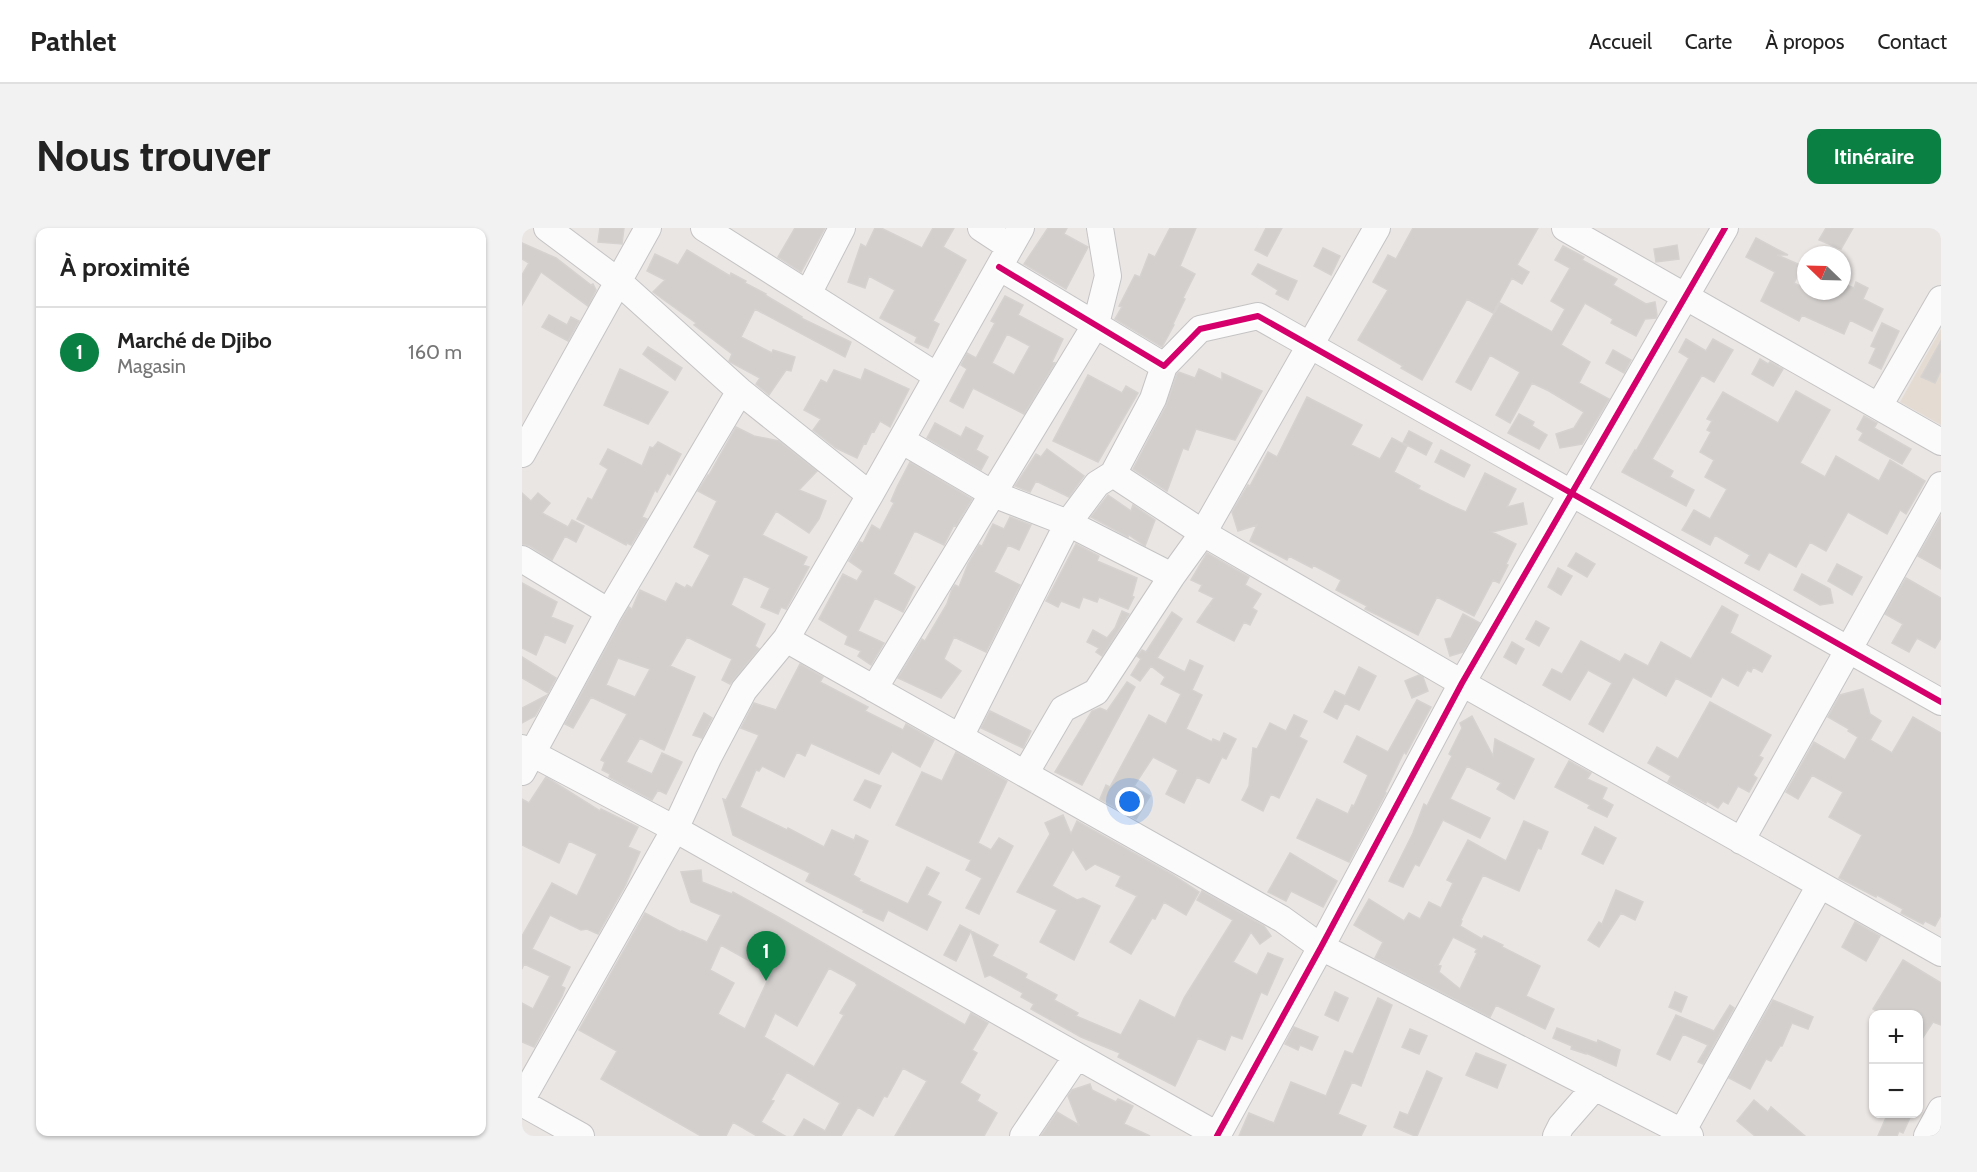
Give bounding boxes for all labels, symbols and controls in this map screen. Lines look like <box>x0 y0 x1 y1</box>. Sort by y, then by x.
text: Pathlet <box>30 24 116 58</box>
text: Accueil <box>1589 29 1652 54</box>
text: Carte <box>1685 29 1732 54</box>
text: À propos <box>1765 29 1844 54</box>
text: Contact <box>1877 29 1947 54</box>
button: Itinéraire <box>1807 129 1941 184</box>
text: Nous trouver <box>36 130 270 182</box>
north arrow <box>1797 246 1851 300</box>
text: À proximité <box>60 251 190 283</box>
text: Marché de Djibo <box>117 327 272 354</box>
text: 1 <box>76 340 83 364</box>
text: 160 m <box>408 340 462 364</box>
text: Magasin <box>117 354 186 378</box>
your location <box>1115 787 1144 816</box>
pin: 1 <box>746 932 786 981</box>
map controls <box>1869 1010 1923 1118</box>
button: + <box>1869 1010 1923 1064</box>
button: − <box>1869 1064 1923 1118</box>

